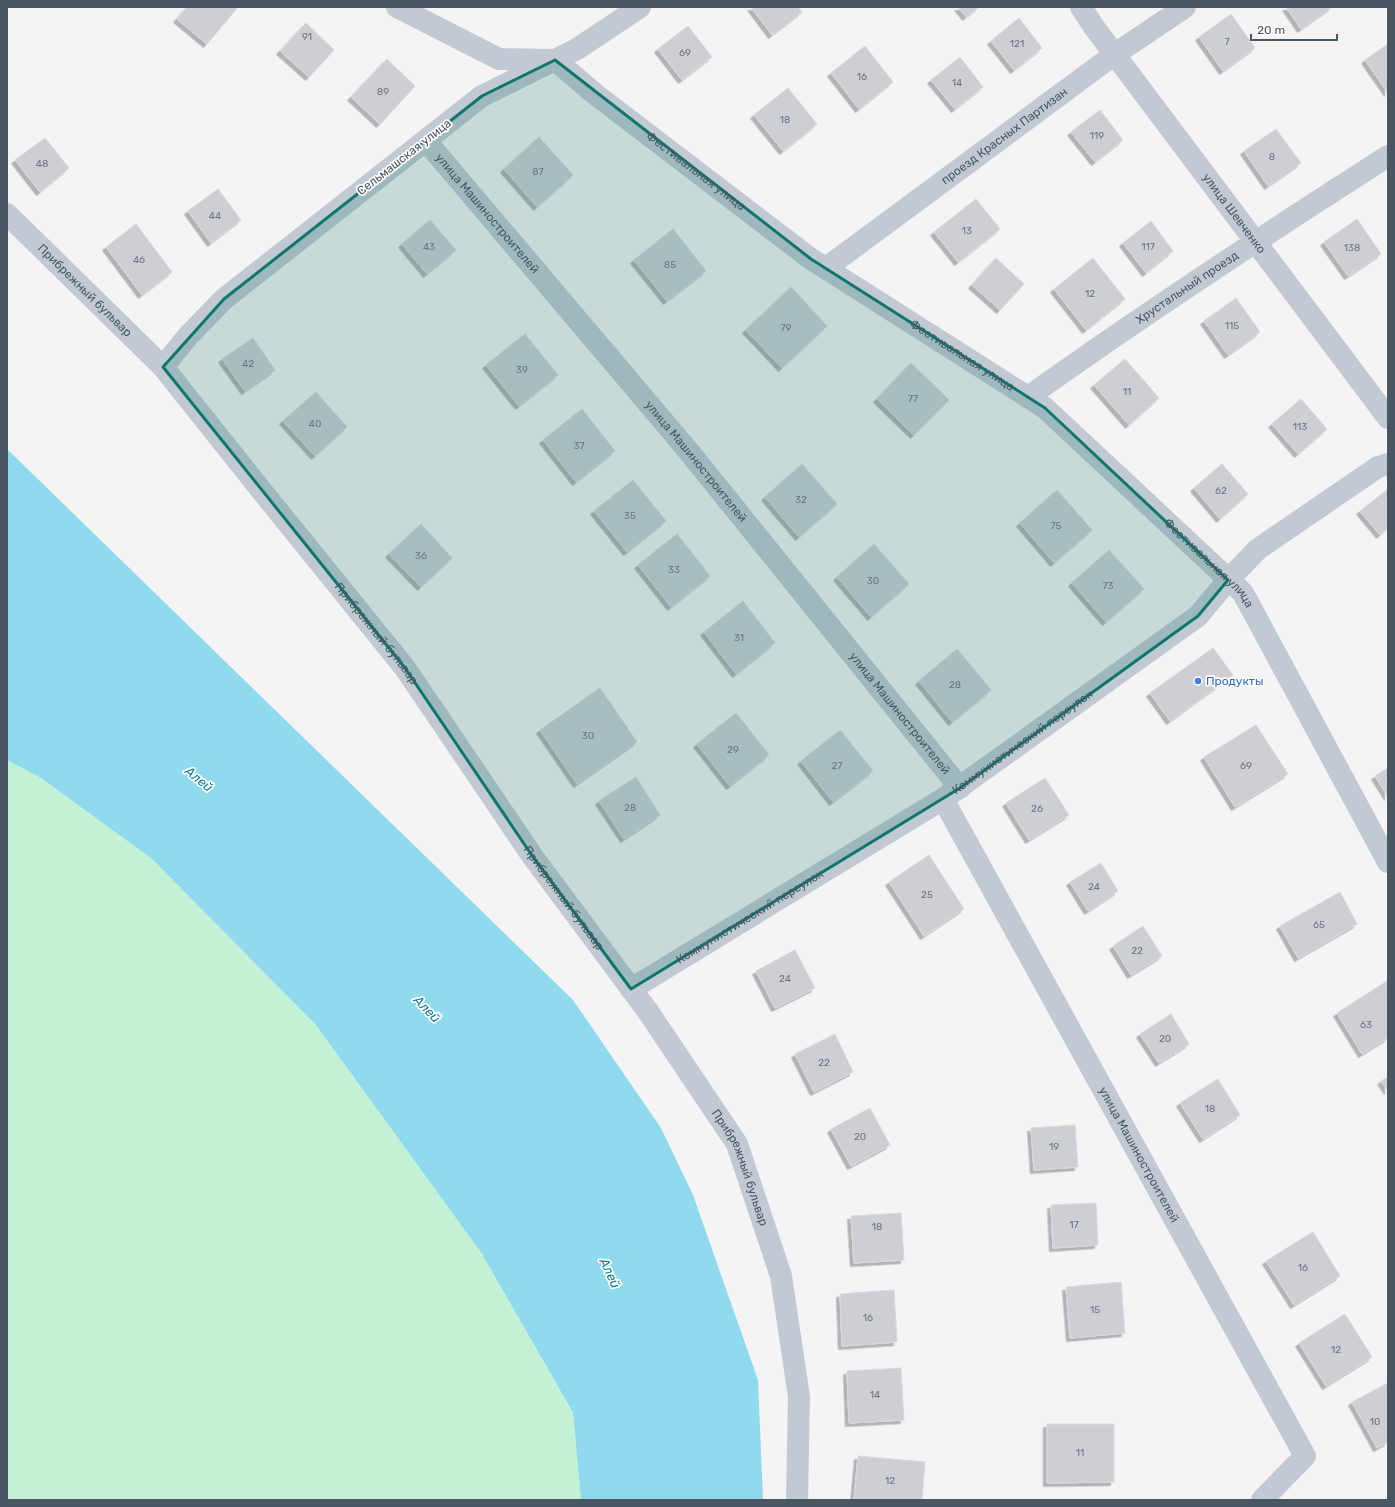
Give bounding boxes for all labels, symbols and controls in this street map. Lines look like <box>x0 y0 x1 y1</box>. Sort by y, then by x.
scale bar <box>1251 16 1337 42</box>
text: 20 m <box>1257 23 1285 37</box>
house number: 91 <box>302 31 312 43</box>
house number: 7 <box>1224 36 1230 48</box>
house number: 121 <box>1010 38 1024 50</box>
house number: 69 <box>679 47 691 59</box>
house number: 16 <box>857 71 867 83</box>
house number: 14 <box>952 77 962 89</box>
street label: проезд Красных Партизан <box>939 85 1070 187</box>
house number: 89 <box>377 86 389 98</box>
house number: 18 <box>780 114 790 126</box>
street label: Сельмашская улица <box>354 116 454 198</box>
street label: Фестивальная улица <box>643 129 748 214</box>
house number: 119 <box>1090 130 1104 142</box>
street label: улица Машиностроителей <box>433 151 542 276</box>
house number: 8 <box>1269 151 1275 163</box>
house number: 48 <box>36 158 48 170</box>
house number: 87 <box>532 166 544 178</box>
street label: улица Шевченко <box>1200 171 1269 256</box>
house number: 44 <box>209 210 221 222</box>
house number: 13 <box>962 225 972 237</box>
street label: Прибрежный бульвар <box>35 241 135 340</box>
house number: 43 <box>423 241 435 253</box>
house number: 117 <box>1141 241 1155 253</box>
house number: 138 <box>1344 242 1360 254</box>
street label: Хрустальный проезд <box>1133 248 1241 327</box>
house number: 46 <box>133 254 145 266</box>
house number: 85 <box>664 259 676 271</box>
house number: 12 <box>1085 288 1095 300</box>
street label: Фестивальная улица <box>907 317 1017 394</box>
house number: 115 <box>1225 320 1239 332</box>
house number: 79 <box>780 322 792 334</box>
house number: 42 <box>242 358 254 370</box>
house number: 39 <box>516 364 528 376</box>
house number: 11 <box>1123 386 1131 398</box>
house number: 77 <box>908 393 918 405</box>
street label: улица Машиностроителей <box>642 398 750 525</box>
house number: 40 <box>309 418 321 430</box>
house number: 113 <box>1293 421 1307 433</box>
house number: 37 <box>573 440 585 452</box>
house number: 62 <box>1215 485 1227 497</box>
house number: 32 <box>795 494 807 506</box>
house number: 35 <box>624 510 636 522</box>
street label: Фестивальная улица <box>1161 516 1257 610</box>
house number: 75 <box>1050 520 1062 532</box>
house number: 36 <box>415 550 427 562</box>
house number: 33 <box>668 564 680 576</box>
house number: 30 <box>867 575 879 587</box>
street label: Прибрежный бульвар <box>332 580 421 687</box>
house number: 73 <box>1102 580 1114 592</box>
house number: 31 <box>734 632 744 644</box>
street label: улица Машиностроителей <box>846 649 953 777</box>
place label: Продукты <box>1206 674 1263 688</box>
marker: Продукты <box>1193 676 1203 686</box>
house number: 28 <box>949 679 961 691</box>
street label: Коммунистический переулок <box>949 686 1096 797</box>
house number: 30 <box>582 730 594 742</box>
house number: 29 <box>727 744 739 756</box>
house number: 27 <box>832 760 843 772</box>
house number: 69 <box>1240 760 1252 772</box>
water label: Алей <box>181 763 216 795</box>
house number: 28 <box>624 802 636 814</box>
house number: 26 <box>1031 803 1043 815</box>
street label: Прибрежный бульвар <box>520 843 607 953</box>
street label: Коммунистический переулок <box>674 866 826 967</box>
house number: 24 <box>1088 881 1100 893</box>
house number: 25 <box>921 889 933 901</box>
house number: 65 <box>1313 919 1325 931</box>
house number: 22 <box>1131 945 1143 957</box>
house number: 24 <box>779 973 791 985</box>
water label: Алей <box>410 992 443 1026</box>
house number: 63 <box>1360 1019 1372 1031</box>
house number: 20 <box>1159 1033 1171 1045</box>
house number: 22 <box>818 1057 830 1069</box>
street label: улица Машиностроителей <box>1096 1084 1182 1225</box>
house number: 18 <box>1205 1103 1215 1115</box>
street label: Прибрежный бульвар <box>709 1107 771 1228</box>
house number: 20 <box>854 1131 866 1143</box>
house number: 19 <box>1049 1141 1059 1153</box>
house number: 17 <box>1069 1219 1079 1231</box>
house number: 18 <box>872 1221 882 1233</box>
water label: Алей <box>596 1255 624 1291</box>
house number: 16 <box>1298 1262 1308 1274</box>
house number: 15 <box>1090 1304 1100 1316</box>
house number: 16 <box>863 1312 873 1324</box>
house number: 12 <box>1331 1344 1341 1356</box>
house number: 14 <box>870 1389 880 1401</box>
house number: 10 <box>1370 1416 1380 1428</box>
house number: 11 <box>1076 1447 1084 1459</box>
house number: 12 <box>885 1475 895 1487</box>

